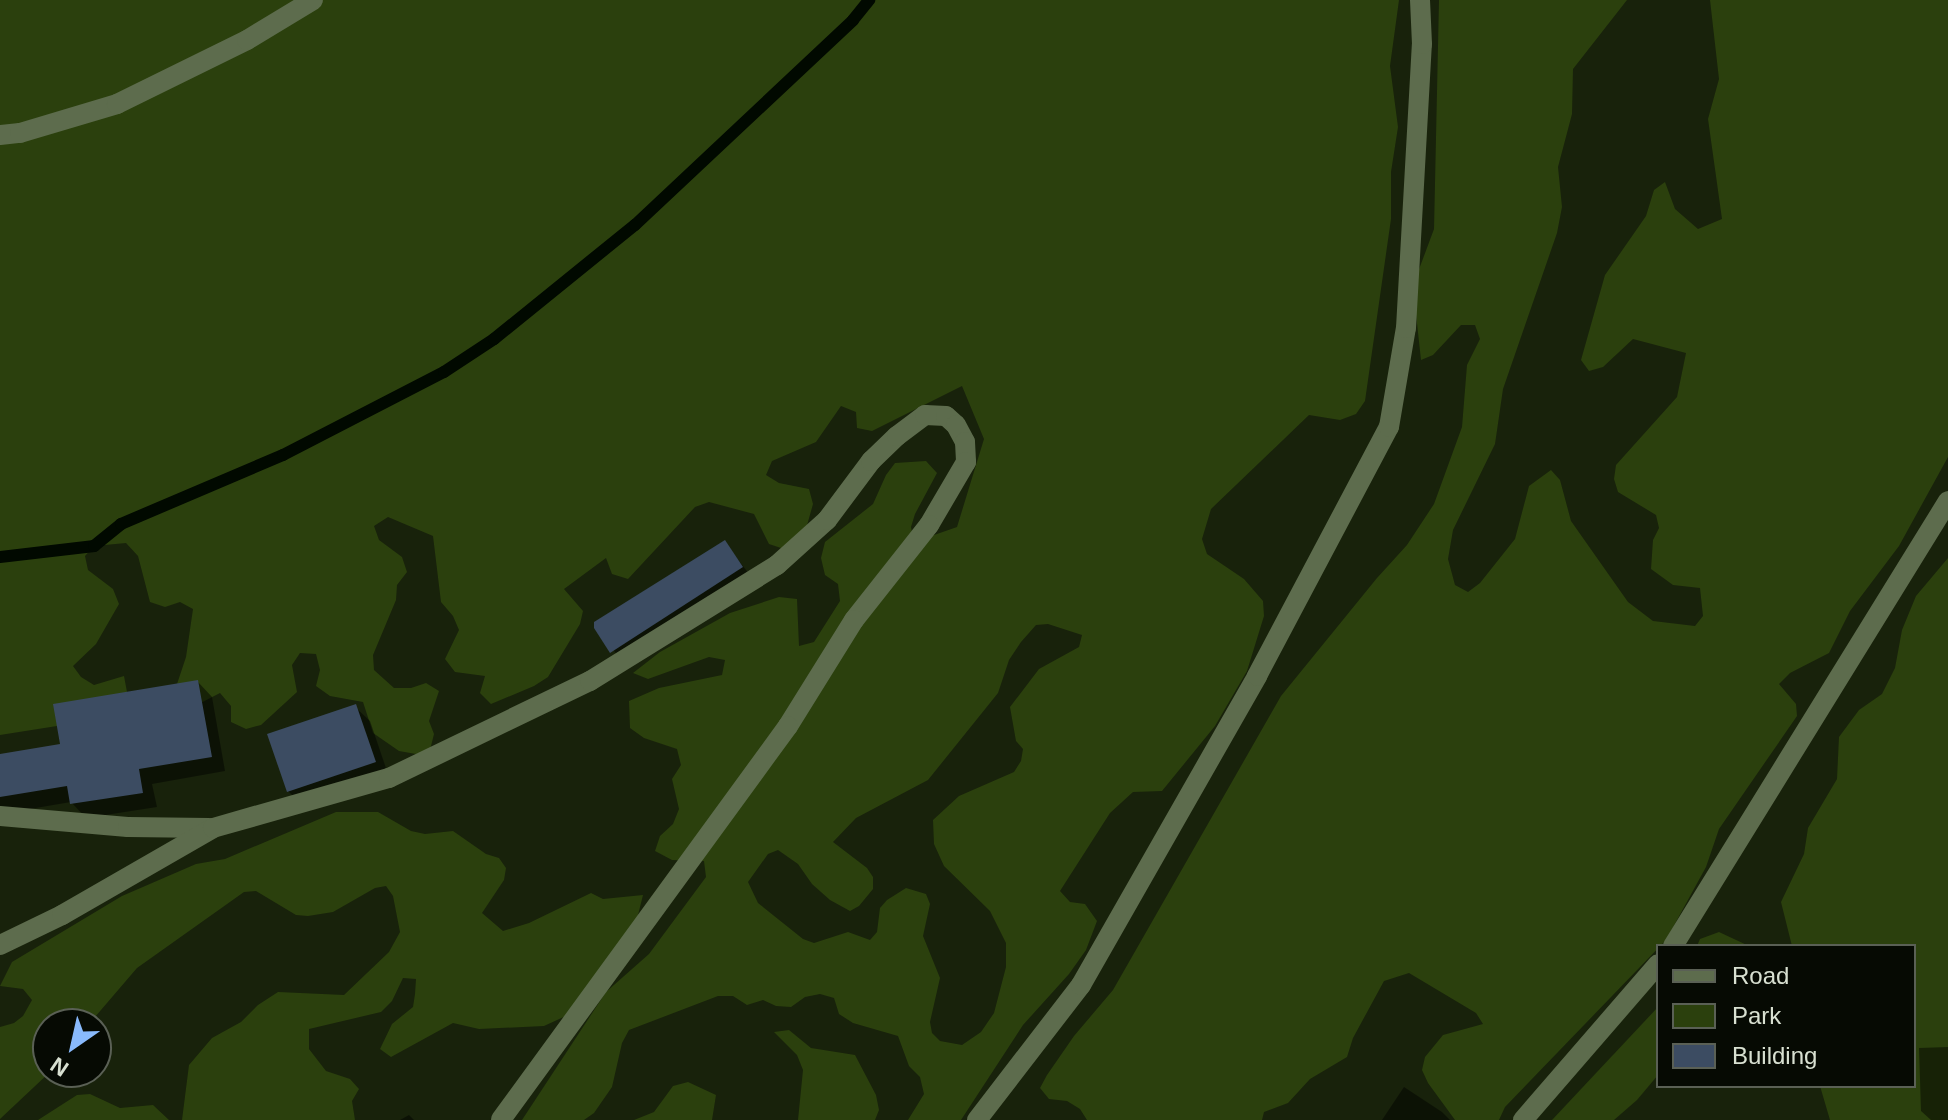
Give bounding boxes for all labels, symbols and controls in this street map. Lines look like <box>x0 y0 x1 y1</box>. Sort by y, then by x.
legend <box>1656 944 1916 1088</box>
text: Road <box>1732 962 1789 989</box>
text: Park <box>1732 1002 1781 1029</box>
north arrow <box>32 1008 112 1088</box>
text: Building <box>1732 1042 1817 1069</box>
text: N <box>46 1052 73 1081</box>

